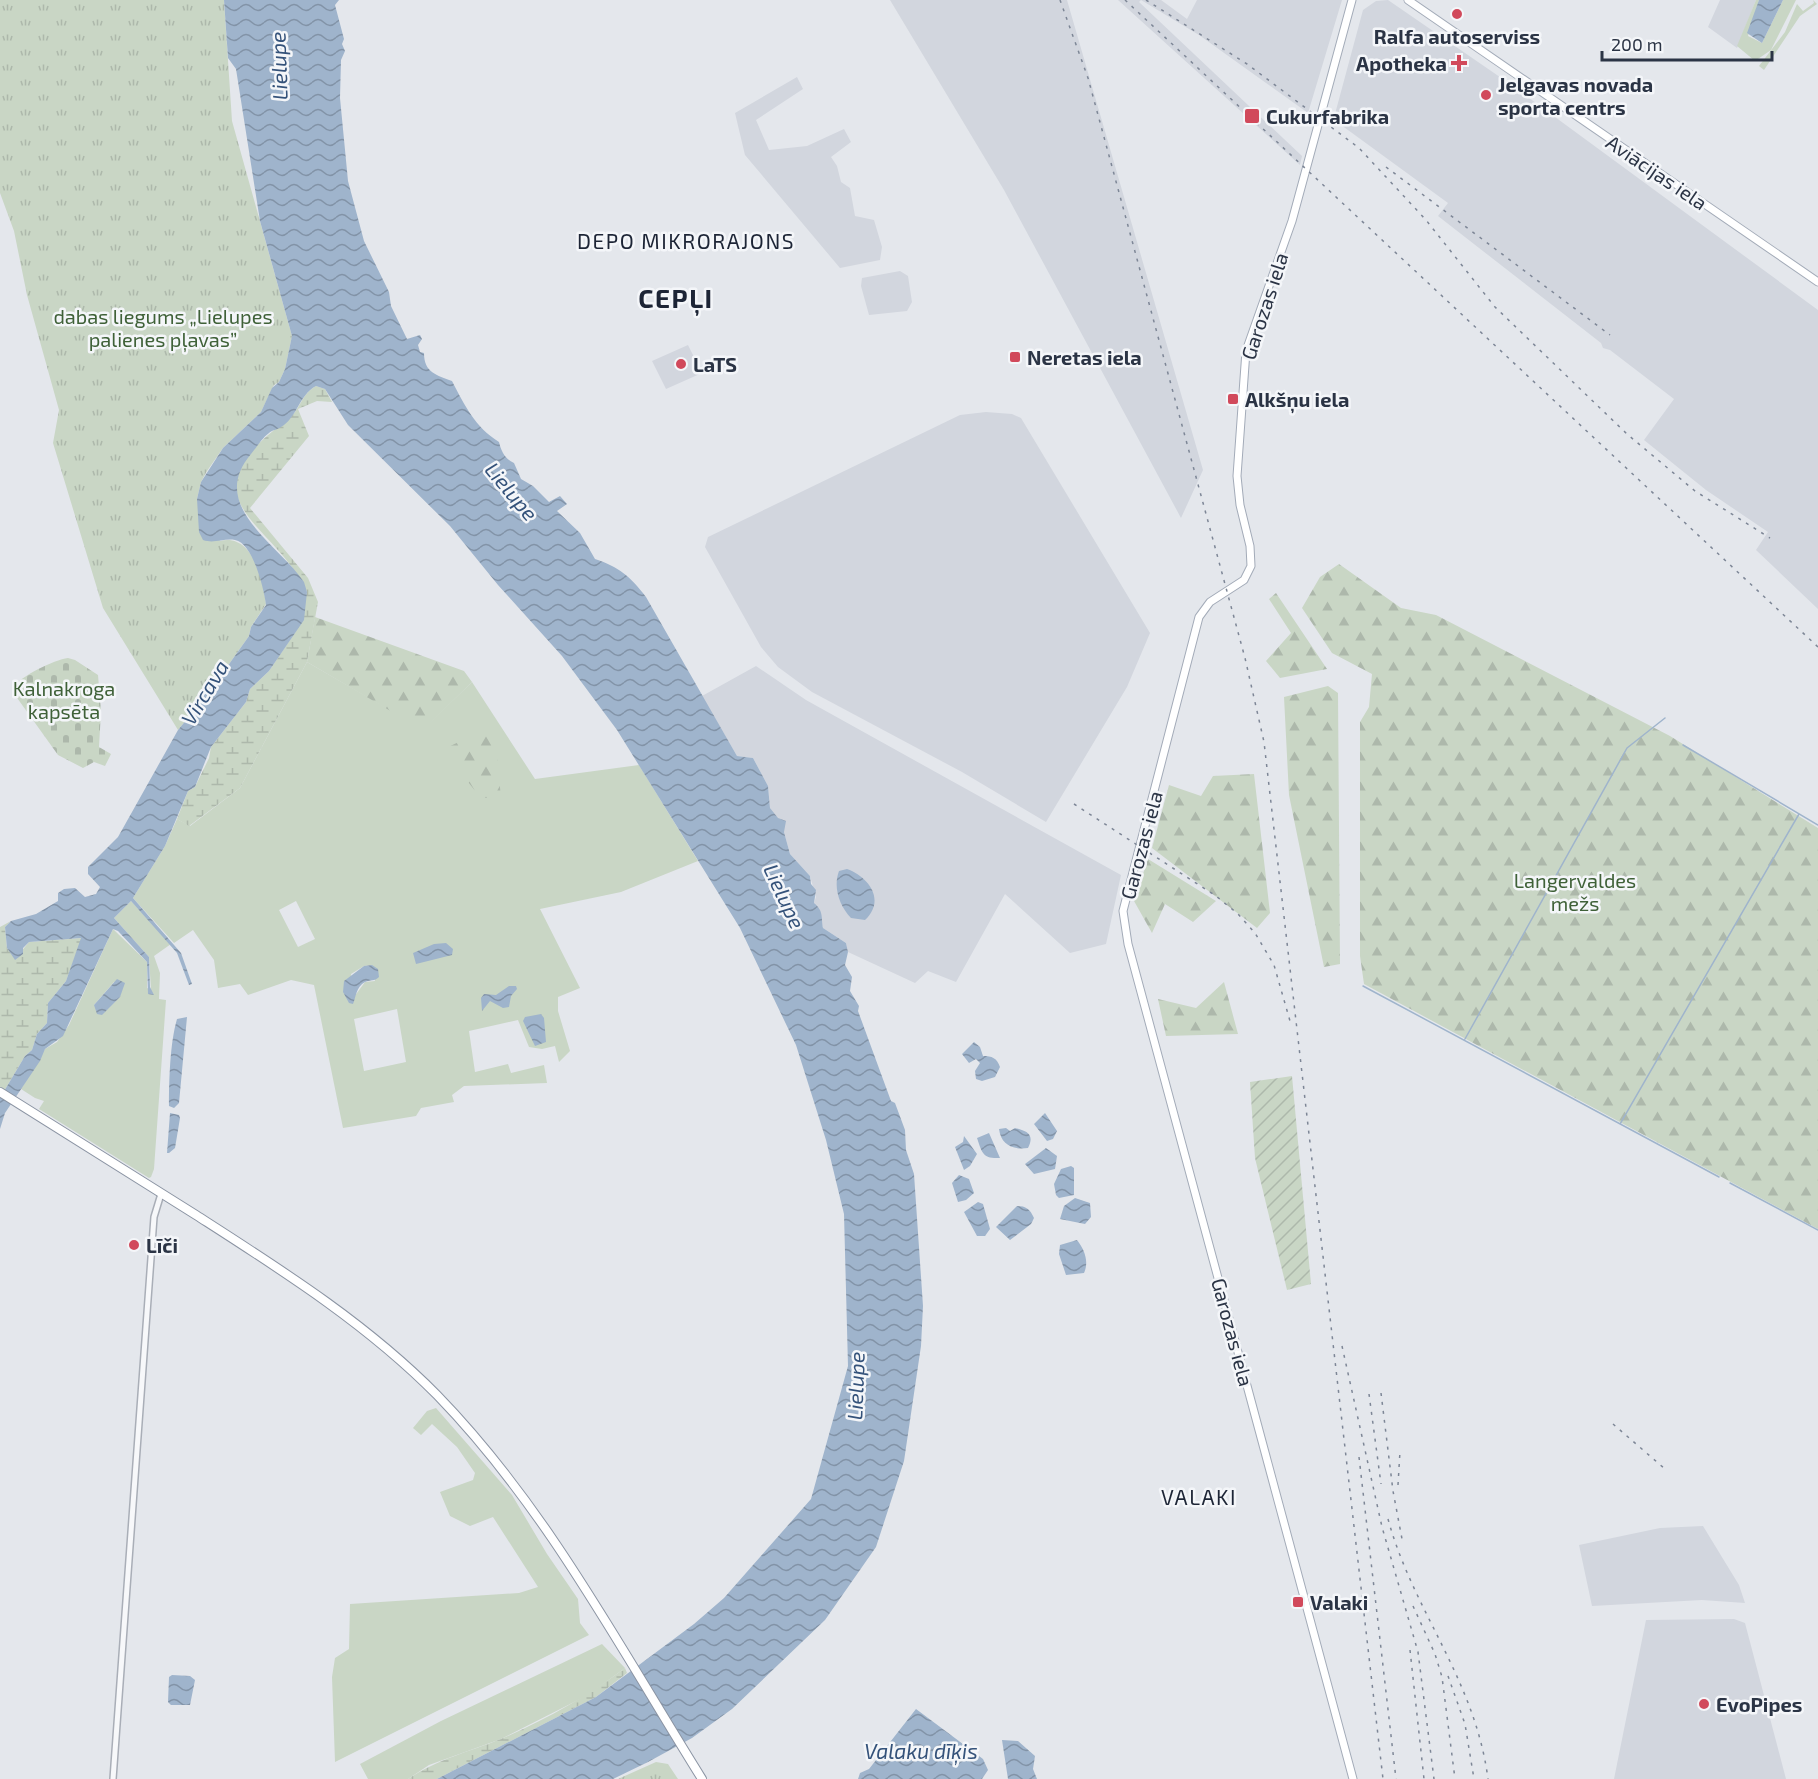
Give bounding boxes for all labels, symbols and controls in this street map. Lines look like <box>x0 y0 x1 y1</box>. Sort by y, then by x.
marker: Ralfa autoserviss <box>1450 7 1464 21</box>
place label: Ralfa autoserviss <box>1374 24 1540 48</box>
scale bar <box>1602 24 1772 62</box>
water label: Lielupe <box>264 31 292 101</box>
text: 200 m <box>1611 33 1663 55</box>
place label: Apotheka <box>1356 51 1447 75</box>
marker: Apotheka <box>1452 56 1466 70</box>
place label: Jelgavas novada sporta centrs <box>1498 72 1653 119</box>
marker: Jelgavas novada sporta centrs <box>1479 88 1493 102</box>
place label: Cukurfabrika <box>1266 104 1389 128</box>
marker: Cukurfabrika <box>1243 107 1261 125</box>
street label: Aviācijas iela <box>1602 129 1712 215</box>
district label: DEPO MIKRORAJONS <box>577 228 795 253</box>
street label: Garozas iela <box>1235 249 1293 363</box>
district label: CEPĻI <box>638 282 714 316</box>
park label: dabas liegums „Lielupes palienes pļavas” <box>53 304 273 353</box>
place label: Neretas iela <box>1027 345 1142 369</box>
marker: Neretas iela <box>1008 350 1022 364</box>
place label: LaTS <box>693 352 737 376</box>
marker: LaTS <box>674 357 688 371</box>
place label: Alkšņu iela <box>1245 387 1349 414</box>
marker: Alkšņu iela <box>1226 392 1240 406</box>
water label: Lielupe <box>480 457 544 525</box>
water label: Vircava <box>175 655 233 729</box>
park label: Kalnakroga kapsēta <box>13 676 115 723</box>
street label: Garozas iela <box>1115 788 1167 902</box>
water label: Lielupe <box>759 860 811 932</box>
park label: Langervaldes mežs <box>1514 868 1636 915</box>
place label: Līči <box>146 1233 178 1257</box>
marker: Līči <box>127 1238 141 1252</box>
street label: Garozas iela <box>1207 1275 1259 1389</box>
water label: Lielupe <box>841 1351 869 1421</box>
district label: VALAKI <box>1161 1484 1237 1509</box>
place label: Valaki <box>1310 1590 1368 1614</box>
marker: Valaki <box>1291 1595 1305 1609</box>
place label: EvoPipes <box>1716 1692 1802 1716</box>
marker: EvoPipes <box>1697 1697 1711 1711</box>
water label: Valaku dīķis <box>864 1738 978 1766</box>

